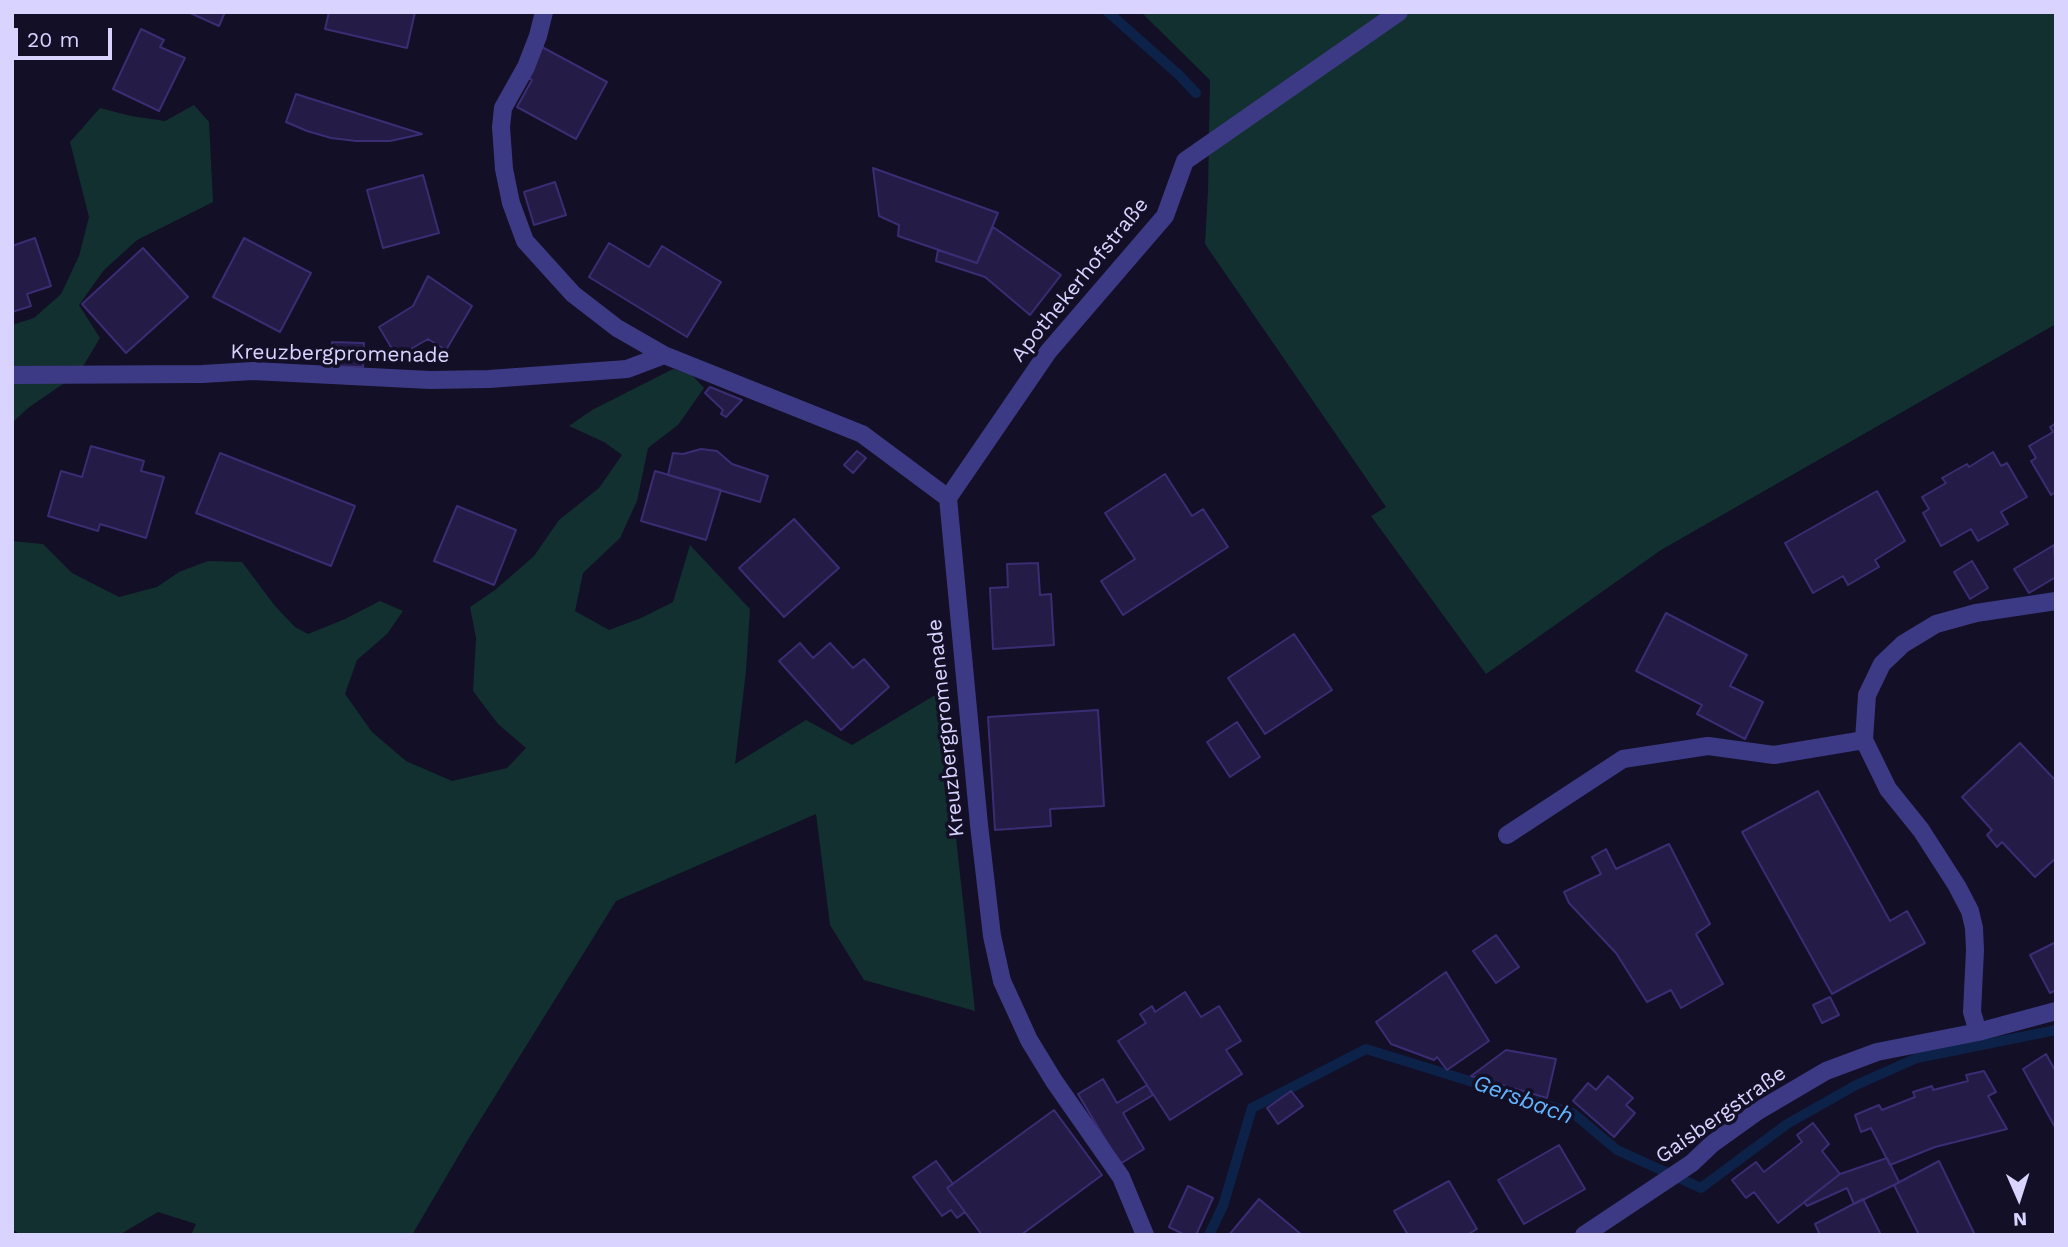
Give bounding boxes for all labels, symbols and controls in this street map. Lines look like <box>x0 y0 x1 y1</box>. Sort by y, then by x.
scale bar <box>18 14 116 58</box>
text: 20 m <box>27 27 79 52</box>
street label: Apothekerhofstraße <box>1006 193 1154 367</box>
street label: Kreuzbergpromenade <box>230 339 450 369</box>
street label: Kreuzbergpromenade <box>922 618 970 838</box>
street label: Gaisbergstraße <box>1651 1061 1791 1169</box>
water label: Gersbach <box>1469 1069 1577 1131</box>
north arrow <box>1984 1163 2054 1233</box>
text: N <box>2012 1208 2028 1231</box>

